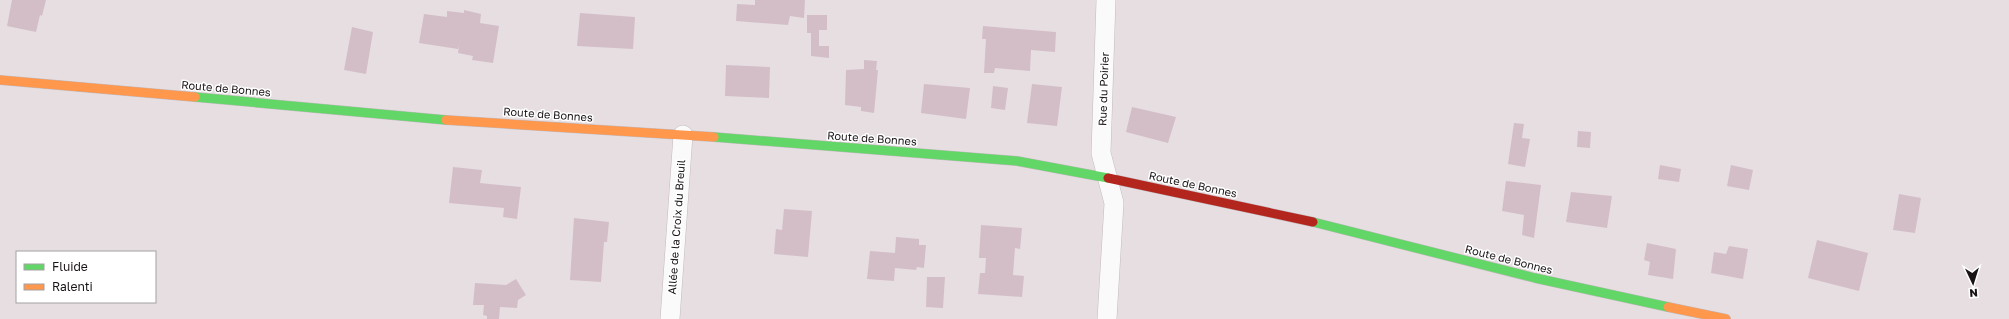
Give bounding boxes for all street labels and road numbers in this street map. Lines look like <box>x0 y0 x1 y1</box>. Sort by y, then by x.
street label: Rue du Poirier <box>1095 51 1111 126</box>
street label: Route de Bonnes <box>181 78 271 98</box>
street label: Route de Bonnes <box>503 104 593 124</box>
street label: Route de Bonnes <box>827 128 917 148</box>
street label: Allée de la Croix du Breuil <box>665 159 687 295</box>
street label: Route de Bonnes <box>1148 168 1238 200</box>
street label: Route de Bonnes <box>1464 242 1554 276</box>

